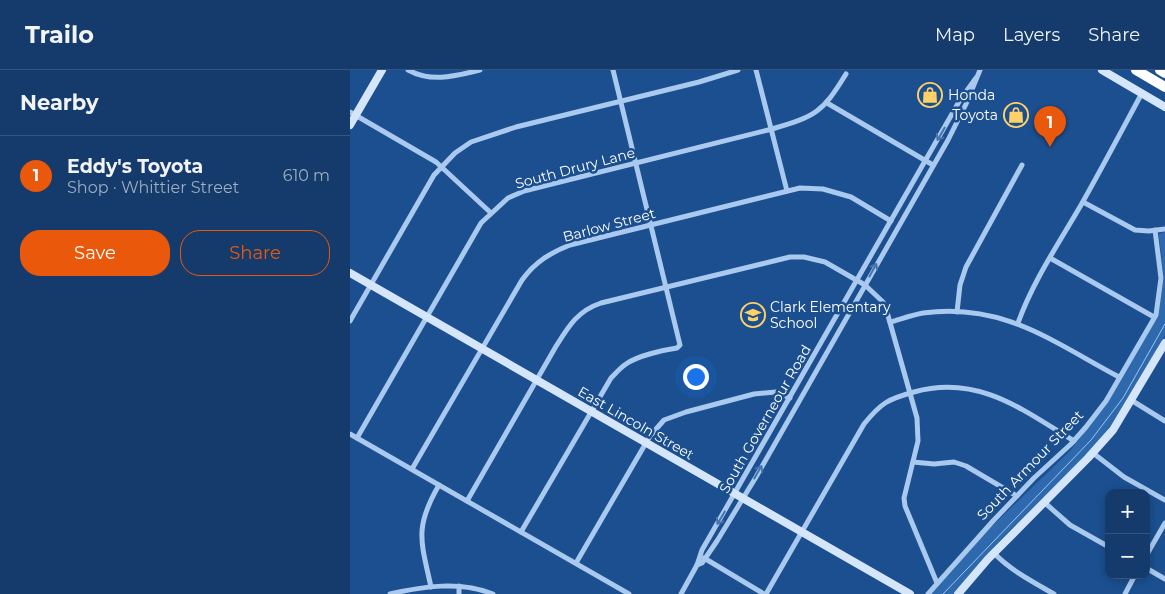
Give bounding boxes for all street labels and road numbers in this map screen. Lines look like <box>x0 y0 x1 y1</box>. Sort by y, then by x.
street label: South Drury Lane <box>513 143 637 193</box>
street label: Barlow Street <box>561 204 657 246</box>
street label: South Governeour Road <box>715 342 815 496</box>
street label: East Lincoln Street <box>575 382 697 464</box>
street label: South Armour Street <box>973 406 1087 524</box>

